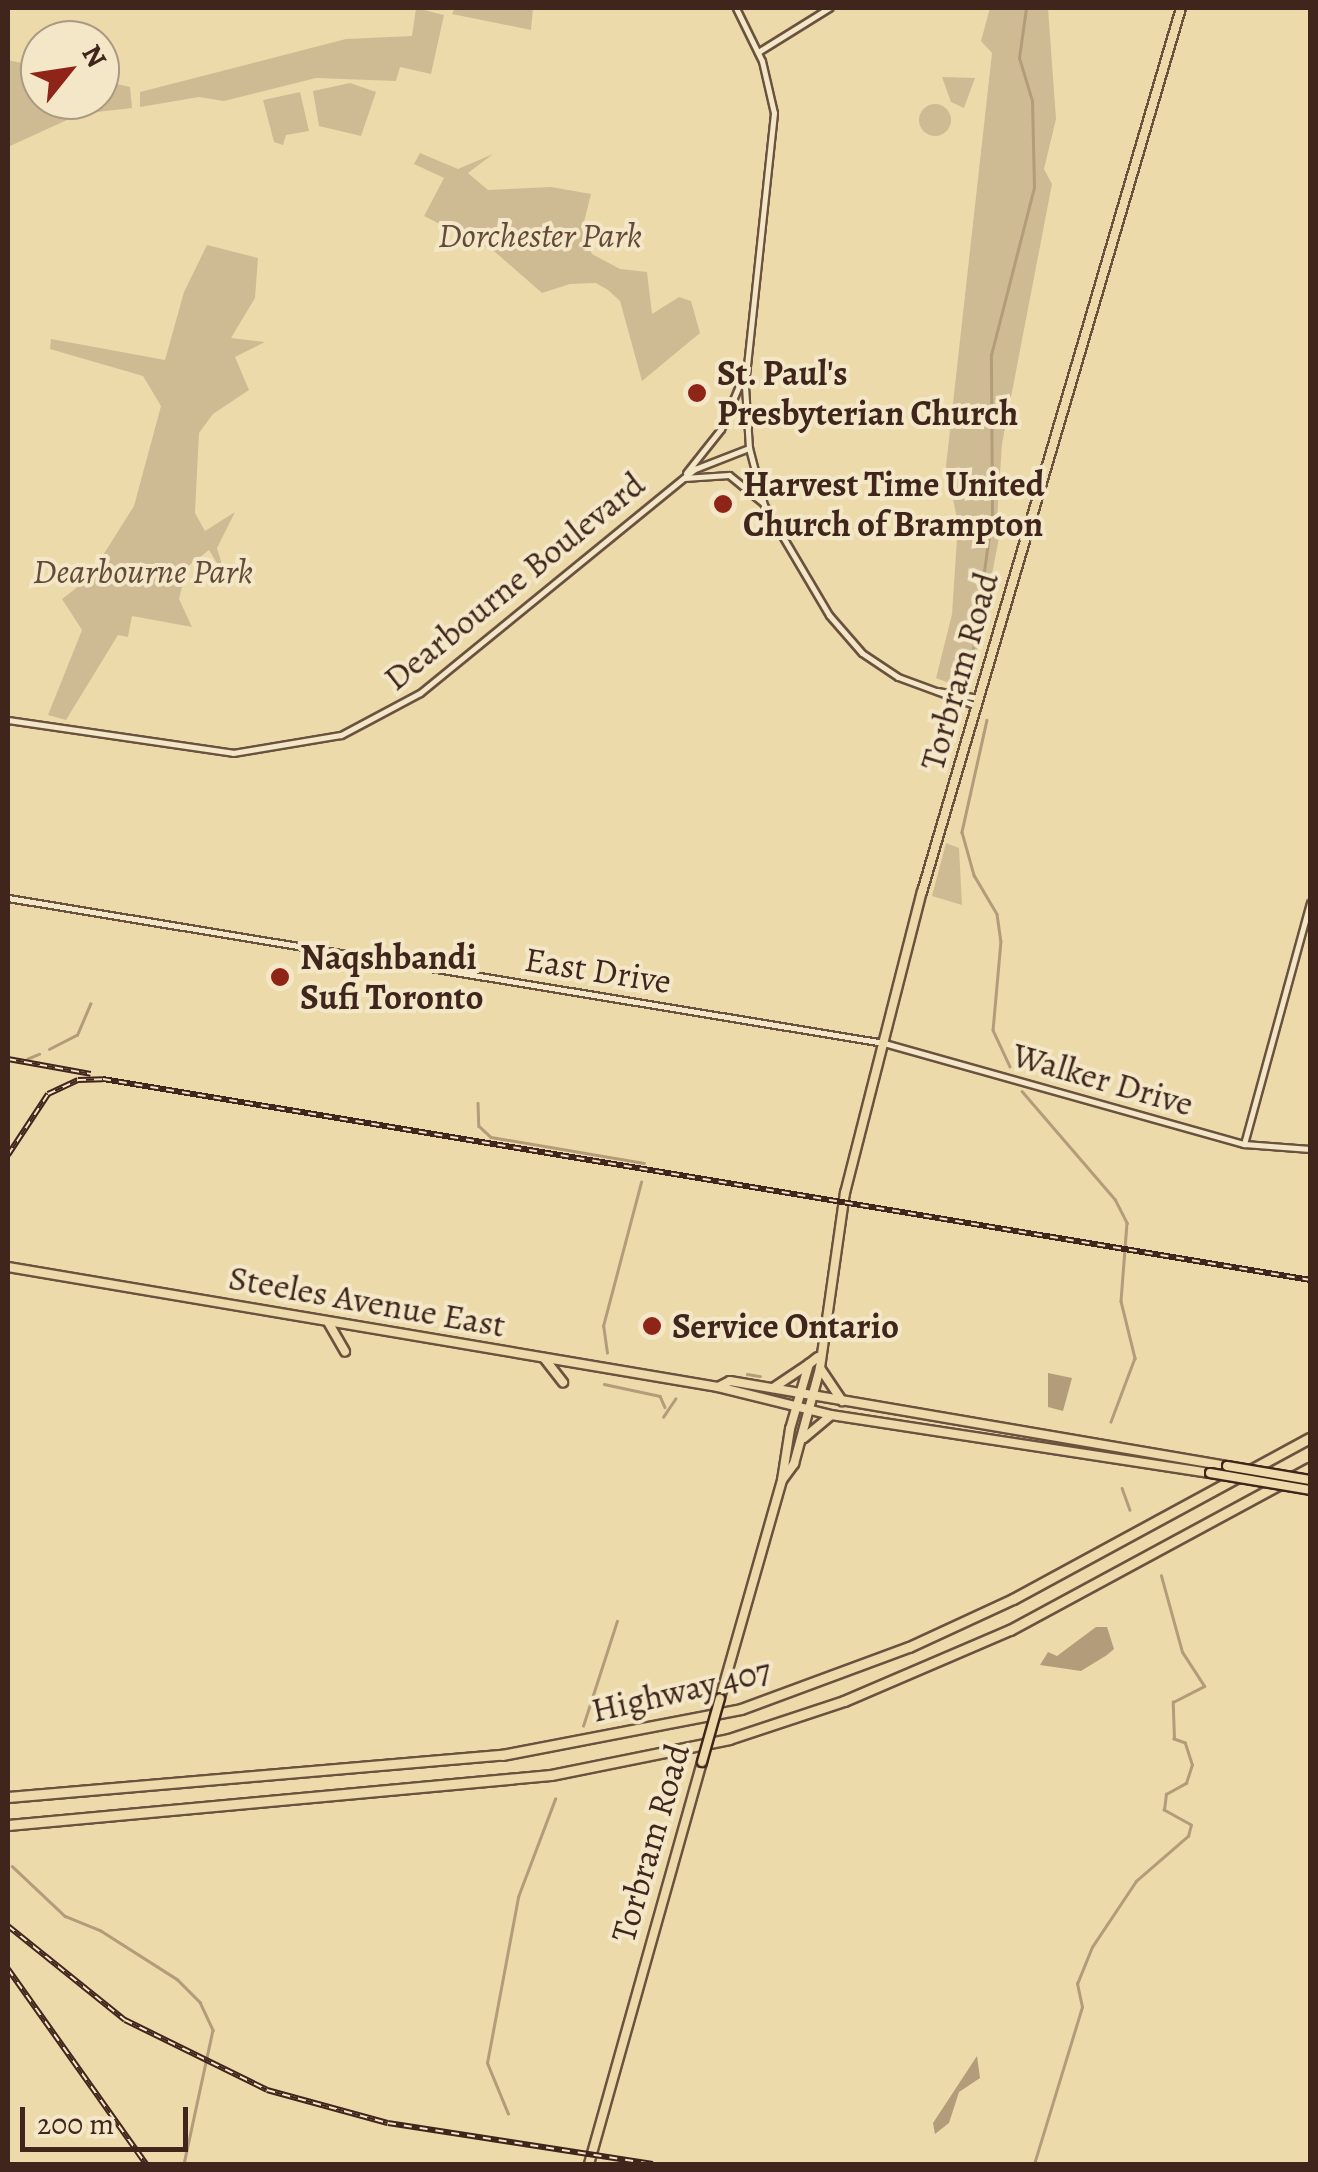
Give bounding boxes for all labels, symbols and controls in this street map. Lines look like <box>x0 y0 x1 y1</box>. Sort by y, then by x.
north arrow <box>20 20 120 120</box>
text: N <box>73 38 116 74</box>
park label: Dorchester Park <box>438 214 642 256</box>
place label: St. Paul's Presbyterian Church <box>717 352 1018 434</box>
marker: St. Paul's Presbyterian Church <box>686 382 708 404</box>
street label: Dearbourne Boulevard <box>375 463 653 699</box>
place label: Harvest Time United Church of Brampton <box>743 463 1045 545</box>
marker: Harvest Time United Church of Brampton <box>712 493 734 515</box>
park label: Dearbourne Park <box>33 550 253 592</box>
street label: Torbram Road <box>911 567 1007 775</box>
place label: Naqshbandi Sufi Toronto <box>300 936 483 1018</box>
street label: East Drive <box>522 938 674 1002</box>
marker: Naqshbandi Sufi Toronto <box>269 966 291 988</box>
street label: Walker Drive <box>1008 1033 1198 1125</box>
street label: Steeles Avenue East <box>226 1256 508 1346</box>
place label: Service Ontario <box>672 1305 899 1347</box>
marker: Service Ontario <box>641 1315 663 1337</box>
street label: Highway 407 <box>587 1649 775 1731</box>
street label: Torbram Road <box>602 1739 698 1947</box>
scale bar <box>25 2087 192 2149</box>
text: 200 m <box>37 2104 114 2144</box>

